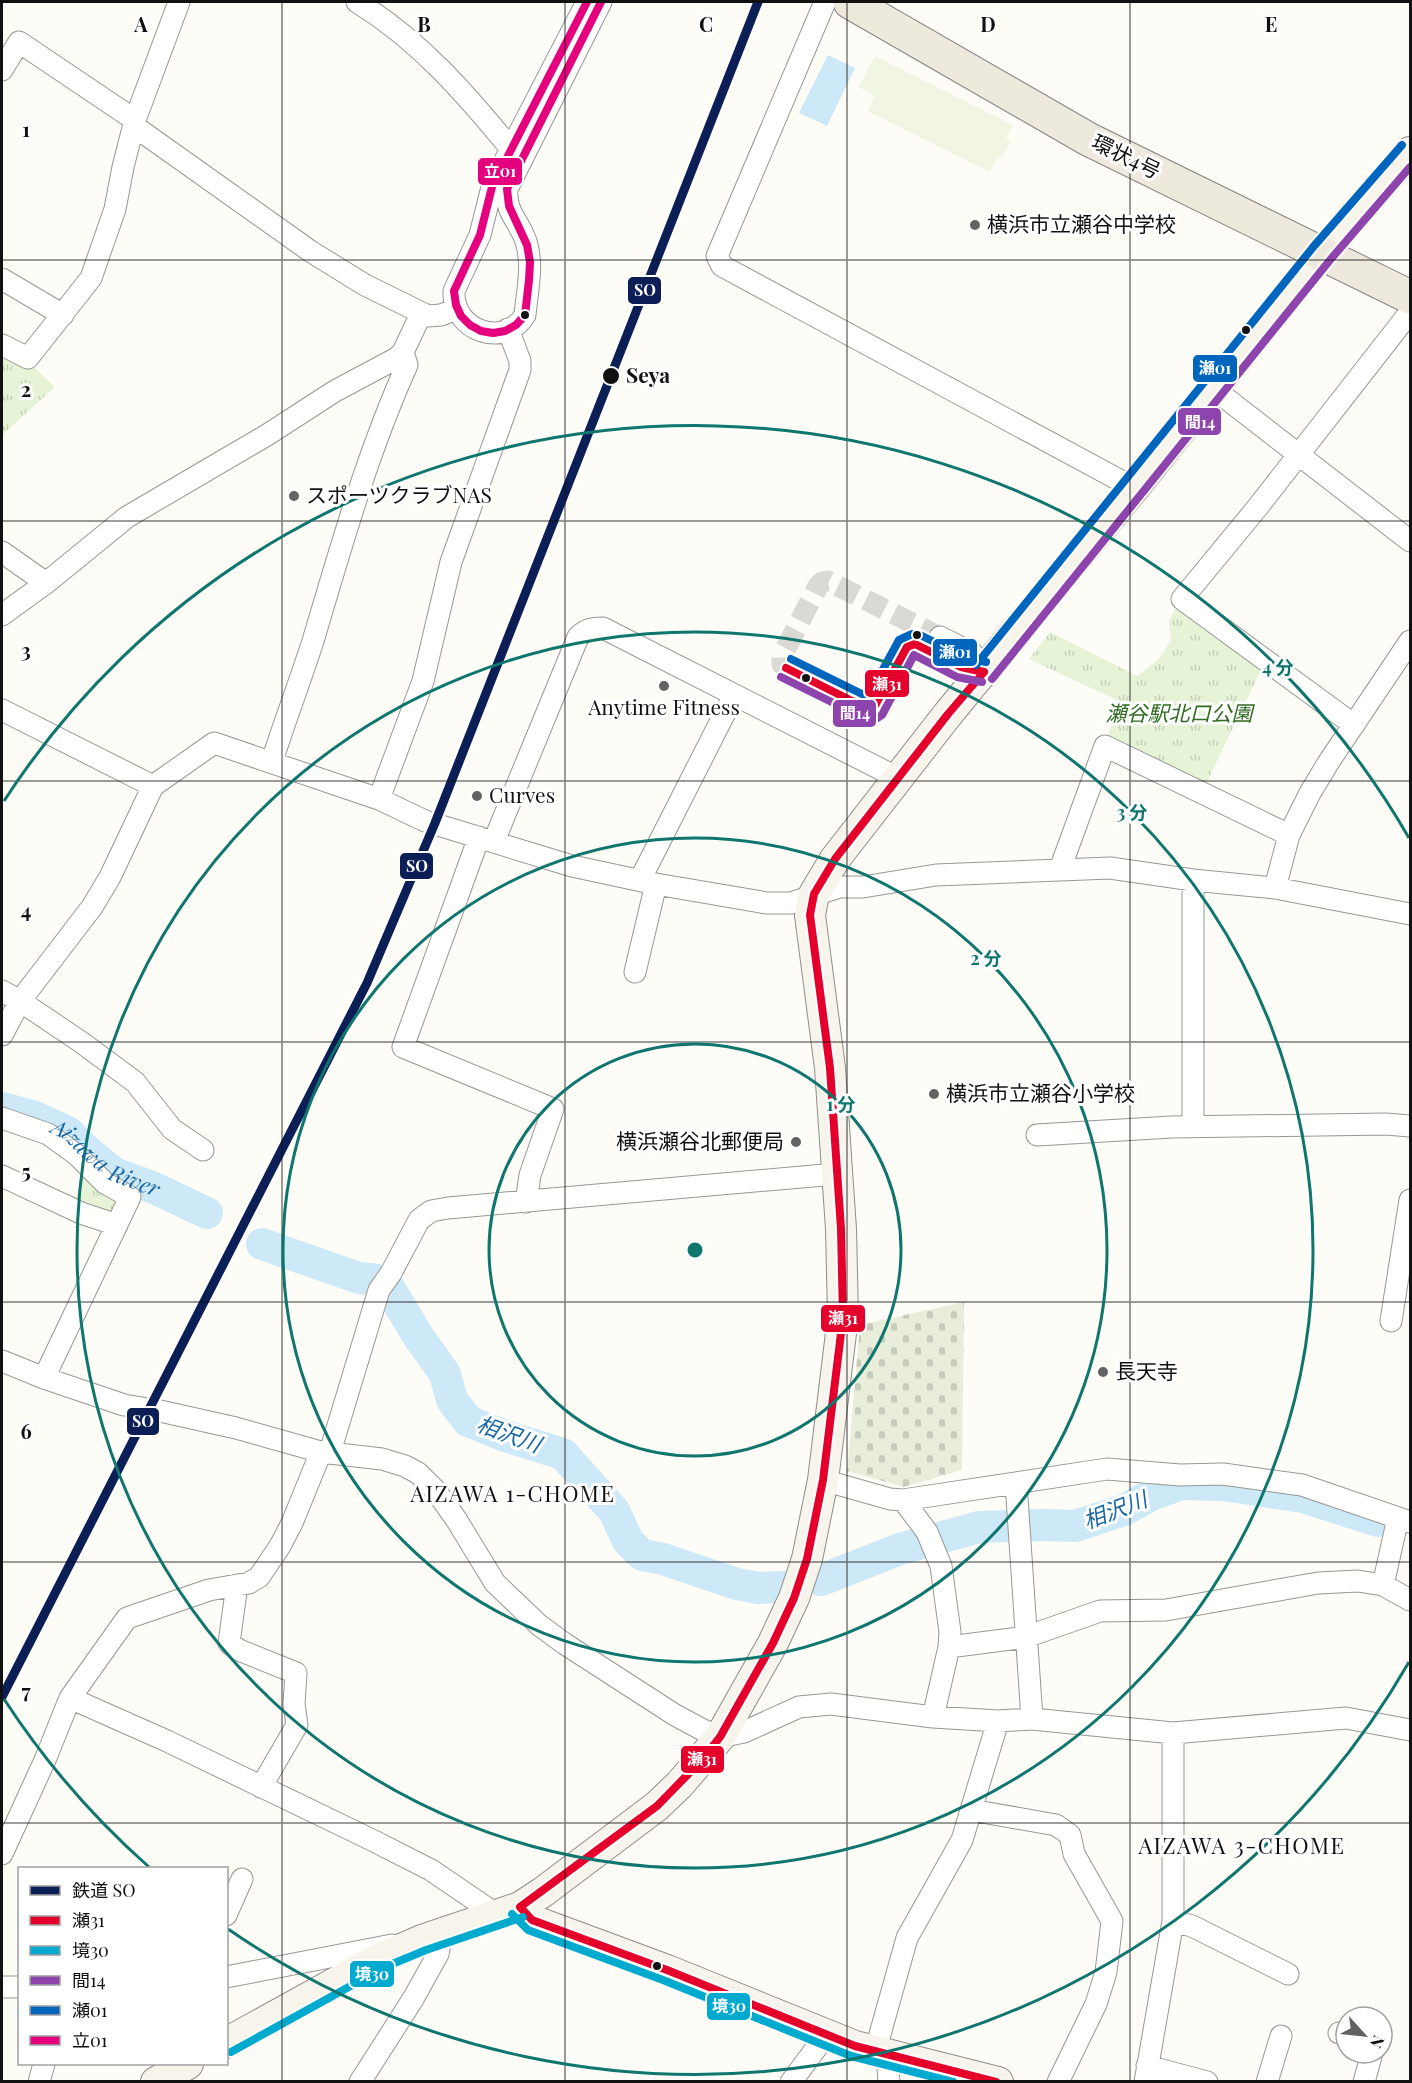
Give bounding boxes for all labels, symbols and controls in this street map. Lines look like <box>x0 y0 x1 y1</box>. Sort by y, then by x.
text: A <box>133 10 148 37</box>
text: B <box>417 10 431 37</box>
text: C <box>699 10 713 37</box>
text: D <box>980 10 996 37</box>
text: E <box>1265 10 1277 37</box>
text: 1 <box>22 115 30 142</box>
street label: 環状4号 <box>1088 127 1166 184</box>
line badge: 立01 <box>477 157 523 186</box>
text: 立01 <box>484 160 516 181</box>
place label: 横浜市立瀬谷中学校 <box>987 209 1176 237</box>
marker: 横浜市立瀬谷中学校 <box>968 218 982 232</box>
line badge: SO <box>627 276 662 305</box>
text: SO <box>634 279 656 300</box>
unlabelled marker <box>519 309 531 321</box>
unlabelled marker <box>1240 324 1252 336</box>
line badge: 瀬01 <box>1192 354 1238 383</box>
text: 瀬01 <box>1199 357 1231 378</box>
place label: Seya <box>626 360 670 388</box>
marker: Seya <box>601 366 621 386</box>
text: 2 <box>21 375 31 402</box>
line badge: 間14 <box>1177 407 1222 436</box>
text: 間14 <box>1185 411 1215 432</box>
place label: スポーツクラブNAS <box>306 480 492 508</box>
marker: スポーツクラブNAS <box>287 489 301 503</box>
unlabelled marker <box>911 629 923 641</box>
text: 3 <box>21 636 31 663</box>
line badge: 瀬01 <box>932 638 978 667</box>
text: 瀬01 <box>939 641 971 662</box>
text: 4 分 <box>1262 655 1294 679</box>
line badge: 瀬31 <box>864 669 910 698</box>
unlabelled marker <box>800 672 812 684</box>
text: 瀬31 <box>872 673 902 694</box>
marker: Anytime Fitness <box>657 679 671 693</box>
place label: Anytime Fitness <box>587 692 740 720</box>
park label: 瀬谷駅北口公園 <box>1106 698 1255 726</box>
line badge: 間14 <box>832 699 877 728</box>
text: 間14 <box>840 702 870 723</box>
place label: Curves <box>489 780 555 808</box>
marker: Curves <box>470 789 484 803</box>
text: 3 分 <box>1117 800 1147 824</box>
line badge: SO <box>399 852 434 880</box>
text: SO <box>406 855 428 876</box>
text: 4 <box>21 896 31 923</box>
text: 2 分 <box>970 946 1002 970</box>
place label: 横浜市立瀬谷小学校 <box>946 1078 1135 1106</box>
marker: 横浜市立瀬谷小学校 <box>927 1087 941 1101</box>
text: 1 分 <box>826 1092 856 1116</box>
water label: Aizawa River <box>45 1110 166 1203</box>
place label: 横浜瀬谷北郵便局 <box>616 1126 784 1154</box>
marker: 横浜瀬谷北郵便局 <box>789 1135 803 1149</box>
text: 5 <box>21 1157 31 1184</box>
centre of rings <box>685 1240 705 1260</box>
line badge: 瀬31 <box>820 1304 866 1333</box>
text: 瀬31 <box>828 1307 858 1328</box>
place label: 長天寺 <box>1115 1356 1178 1384</box>
marker: 長天寺 <box>1096 1365 1110 1379</box>
line badge: SO <box>126 1407 160 1436</box>
water label: 相沢川 <box>473 1408 547 1459</box>
text: SO <box>132 1410 154 1431</box>
text: 6 <box>20 1417 32 1444</box>
district label: AIZAWA 1-CHOME <box>410 1478 615 1508</box>
water label: 相沢川 <box>1078 1483 1153 1535</box>
text: 7 <box>21 1677 31 1704</box>
line badge: 瀬31 <box>680 1745 725 1774</box>
text: 瀬31 <box>687 1748 717 1769</box>
district label: AIZAWA 3-CHOME <box>1138 1830 1345 1860</box>
legend <box>18 1867 228 2065</box>
text: 鉄道 SO <box>72 1878 136 1902</box>
text: 瀬31 <box>72 1908 105 1932</box>
text: 境30 <box>72 1938 109 1962</box>
line badge: 境30 <box>349 1960 395 1988</box>
unlabelled marker <box>651 1960 663 1972</box>
text: 境30 <box>355 1963 389 1984</box>
text: 間14 <box>72 1968 106 1992</box>
line badge: 境30 <box>706 1992 751 2021</box>
text: 境30 <box>712 1995 746 2016</box>
text: 瀬01 <box>72 1998 108 2022</box>
north arrow <box>1334 2005 1394 2065</box>
text: 立01 <box>72 2028 108 2052</box>
text: N <box>1366 2032 1390 2052</box>

